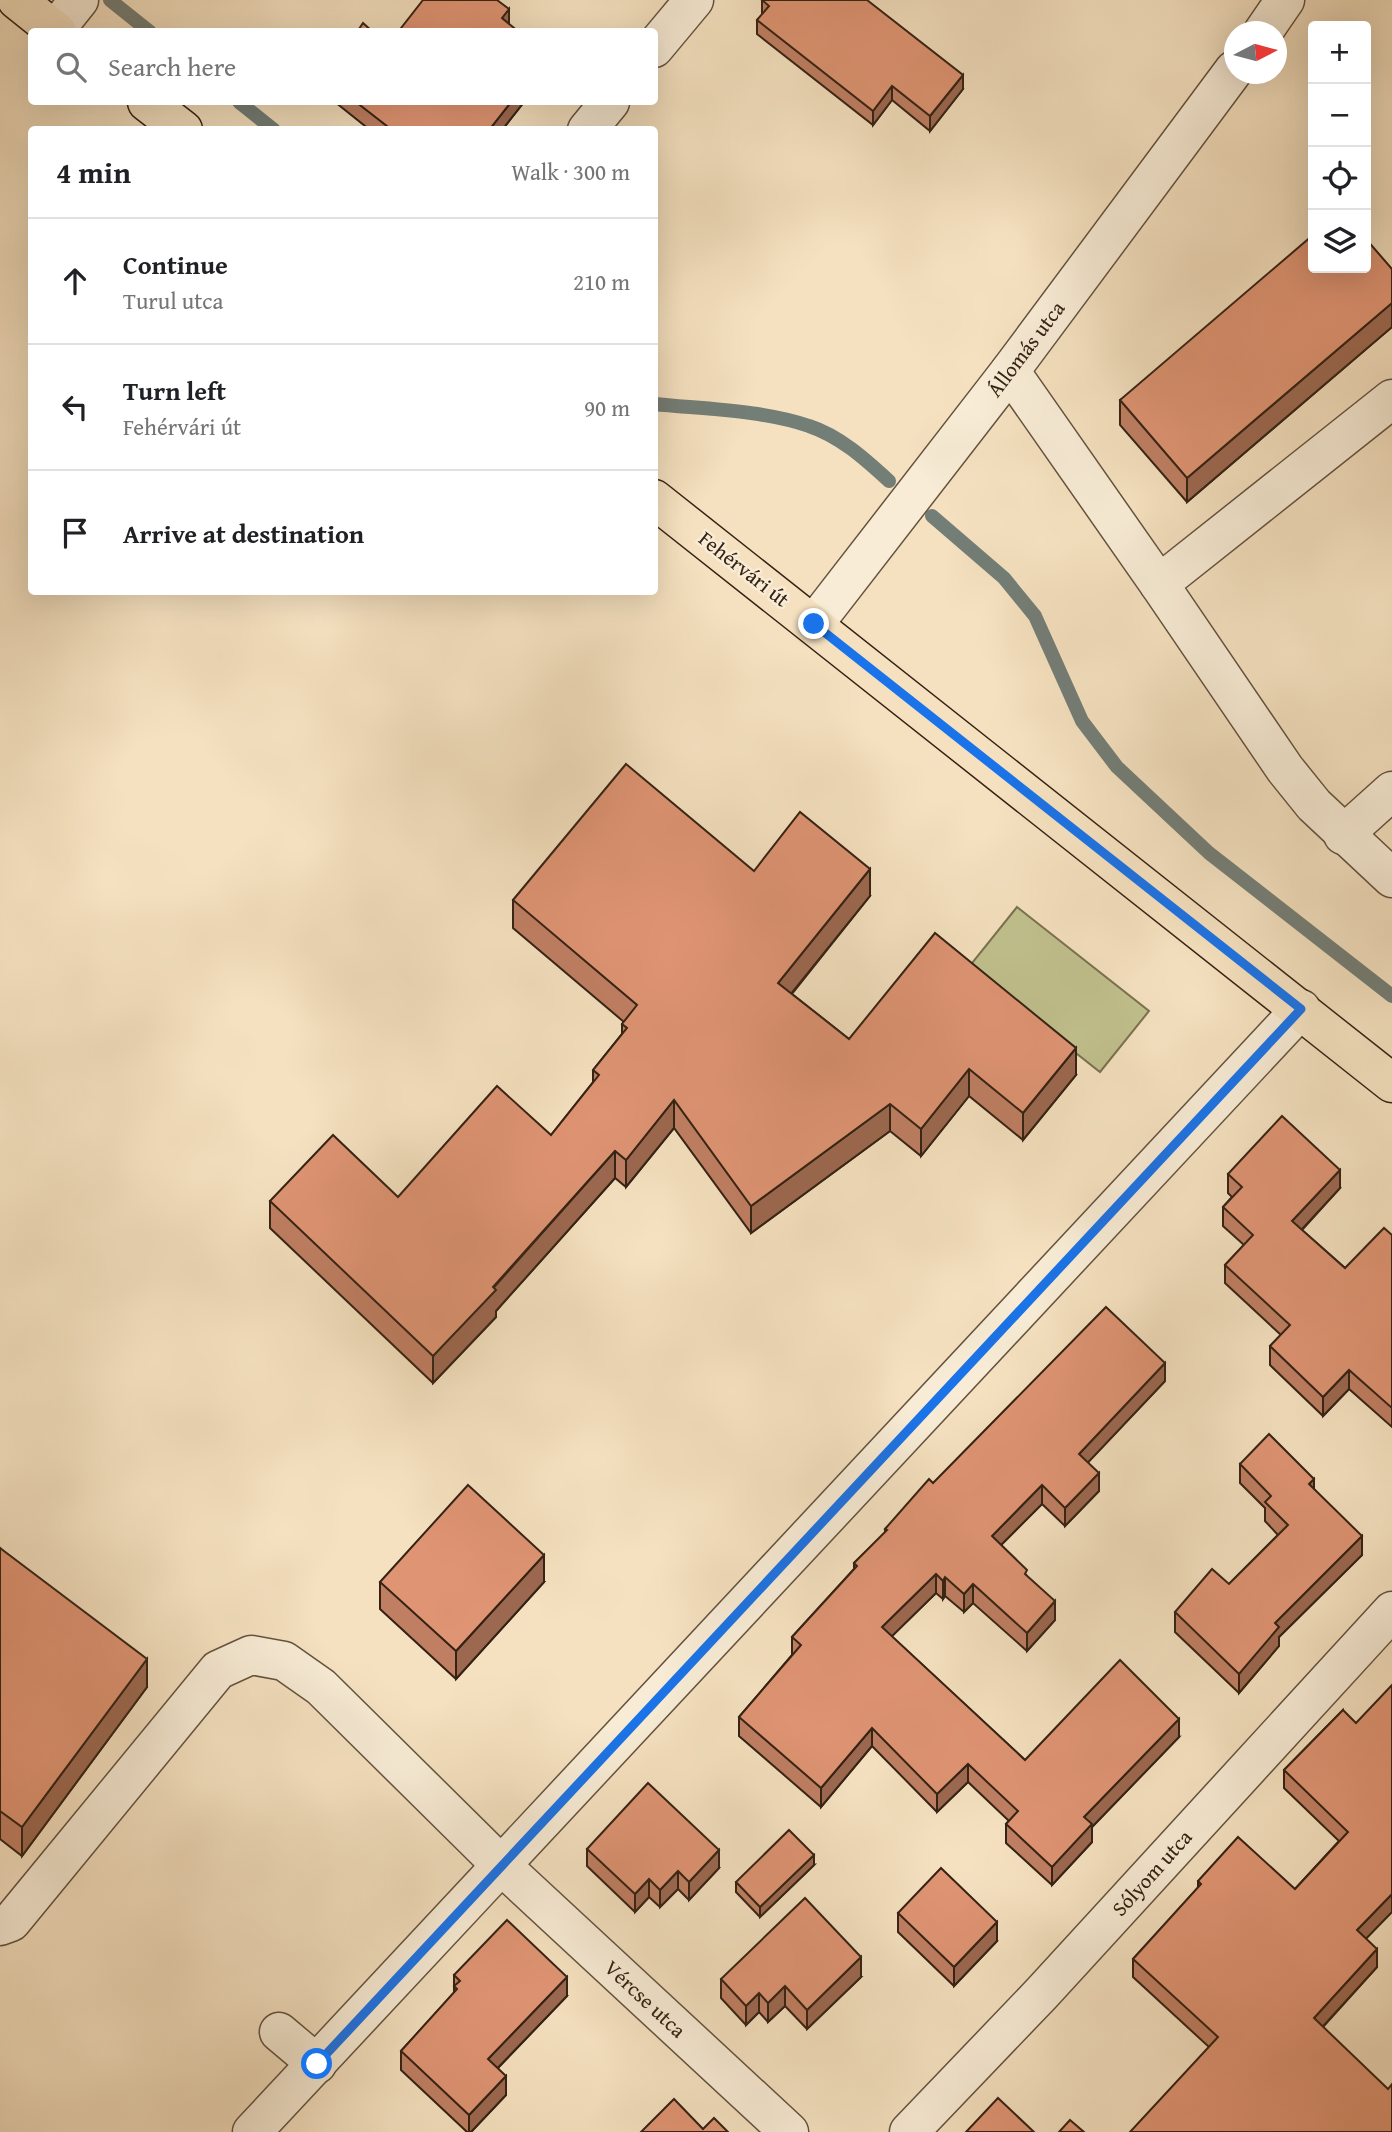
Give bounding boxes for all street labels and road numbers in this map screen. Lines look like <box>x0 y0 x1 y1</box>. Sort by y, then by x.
street label: Állomás utca <box>979 294 1072 403</box>
street label: Fehérvári út <box>692 523 797 614</box>
street label: Sólyom utca <box>1104 1822 1199 1923</box>
street label: Vércse utca <box>597 1952 693 2045</box>

